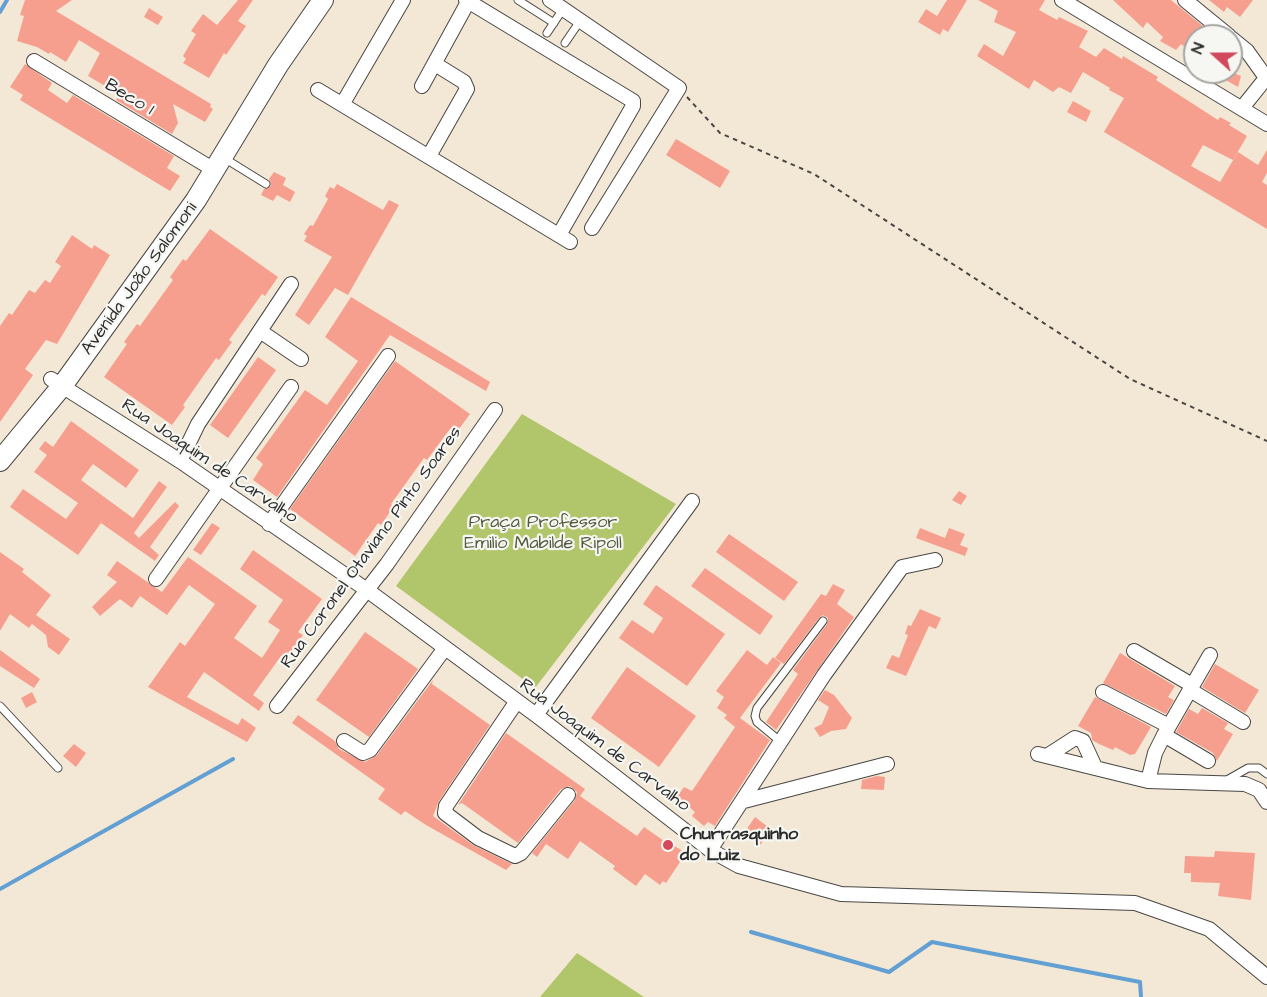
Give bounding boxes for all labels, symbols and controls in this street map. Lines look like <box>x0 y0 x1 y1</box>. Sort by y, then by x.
north arrow <box>1183 24 1243 84</box>
text: N <box>1186 40 1210 57</box>
street label: Beco 1 <box>100 75 158 121</box>
street label: Avenida João Salomoni <box>77 198 203 360</box>
street label: Rua Joaquim de Carvalho <box>117 395 301 529</box>
street label: Rua Coronel Otaviano Pinto Soares <box>277 423 467 673</box>
park label: Praça Professor Emilio Mabilde Ripoll <box>464 512 622 554</box>
street label: Rua Joaquim de Carvalho <box>515 675 693 817</box>
place label: Churrasquinho do Luiz <box>680 824 798 866</box>
marker: Churrasquinho do Luiz <box>661 838 675 852</box>

